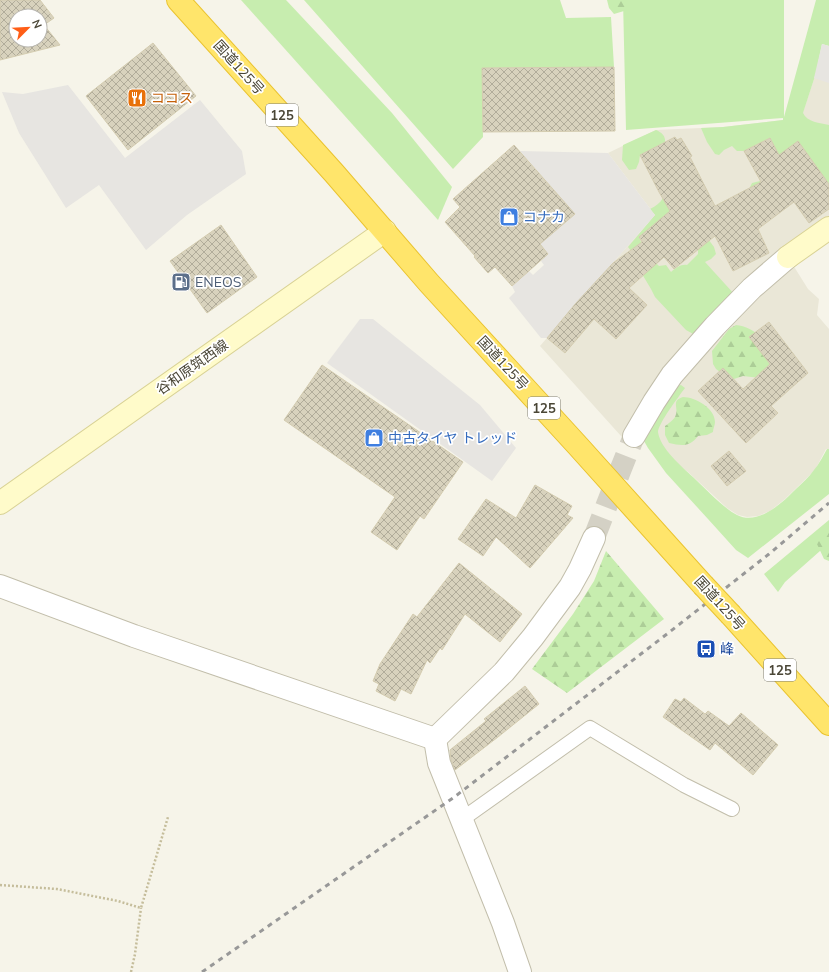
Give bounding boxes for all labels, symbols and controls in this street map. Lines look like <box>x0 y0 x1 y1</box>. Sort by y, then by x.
north arrow <box>8 8 48 48</box>
text: N <box>29 17 45 31</box>
street label: 国道125号 <box>210 36 268 98</box>
restaurant icon: ココス <box>126 87 148 109</box>
place label: ココス <box>151 89 193 107</box>
road number: 125 <box>266 104 298 126</box>
shop icon: コナカ <box>498 206 520 228</box>
place label: コナカ <box>523 208 565 226</box>
fuel station icon: ENEOS <box>170 271 192 293</box>
place label: ENEOS <box>195 273 242 291</box>
street label: 国道125号 <box>474 332 532 394</box>
street label: 谷和原筑西線 <box>152 336 232 398</box>
road number: 125 <box>528 397 560 419</box>
shop icon: 中古タイヤ トレッド <box>363 427 385 449</box>
place label: 中古タイヤ トレッド <box>388 429 517 447</box>
street label: 国道125号 <box>691 572 749 634</box>
bus stop icon: 峰 <box>695 638 717 660</box>
place label: 峰 <box>720 640 734 658</box>
road number: 125 <box>764 659 796 681</box>

